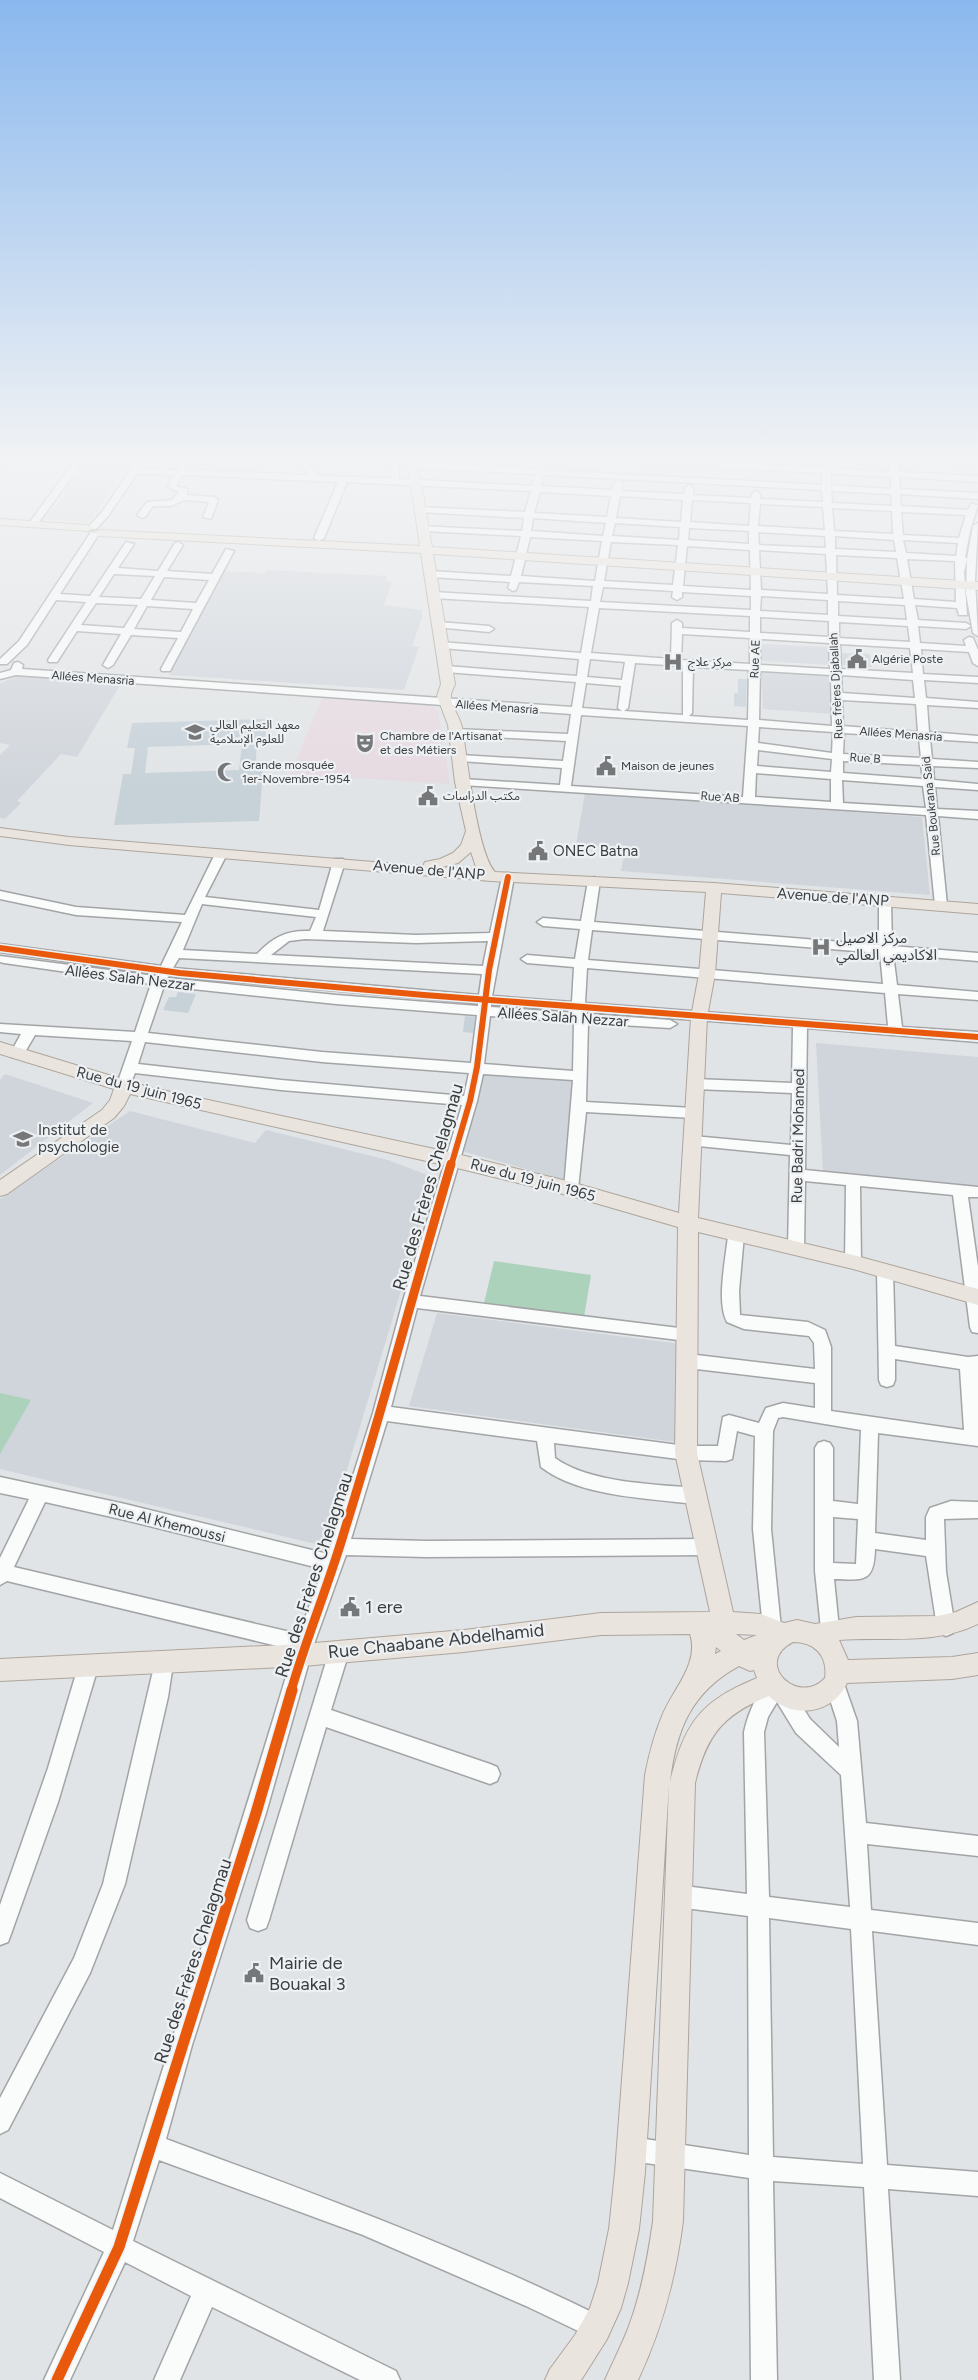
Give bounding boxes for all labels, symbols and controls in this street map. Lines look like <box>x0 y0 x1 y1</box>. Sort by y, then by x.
street label: Rue frères Djaballah <box>826 632 846 740</box>
street label: Rue AE <box>747 639 763 679</box>
public building icon: Algérie Poste <box>846 648 868 670</box>
hospital icon: مركز علاج <box>662 651 684 673</box>
place label: Algérie Poste <box>872 652 944 666</box>
place label: مركز علاج <box>688 655 732 671</box>
street label: Allées Menasria <box>51 668 135 688</box>
street label: Allées Menasria <box>455 697 539 717</box>
place label: معهد التعليم العالي للعلوم الإسلامية <box>210 718 300 748</box>
school or university icon: معهد التعليم العالي للعلوم الإسلامية <box>184 721 206 743</box>
street label: Allées Menasria <box>859 724 943 744</box>
place label: Chambre de l'Artisanat et des Métiers <box>380 729 503 757</box>
theatre icon: Chambre de l'Artisanat et des Métiers <box>354 732 376 754</box>
street label: Rue B <box>849 750 881 766</box>
public building icon: Maison de jeunes <box>595 755 617 777</box>
street label: Rue Boukrana Said <box>919 756 943 856</box>
place label: Grande mosquée 1er-Novembre-1954 <box>242 758 351 786</box>
place label: Maison de jeunes <box>621 759 715 773</box>
mosque icon: Grande mosquée 1er-Novembre-1954 <box>216 761 238 783</box>
public building icon: مكتب الدراسات <box>417 785 439 807</box>
place label: مكتب الدراسات <box>443 789 520 803</box>
street label: Rue AB <box>700 789 740 805</box>
public building icon: ONEC Batna <box>527 840 549 862</box>
place label: ONEC Batna <box>553 842 638 860</box>
street label: Avenue de l'ANP <box>372 856 486 884</box>
street label: Avenue de l'ANP <box>777 884 890 910</box>
place label: مركز الاصيل الاكاديمي العالمي <box>836 929 937 966</box>
hospital icon: مركز الاصيل الاكاديمي العالمي <box>810 936 832 958</box>
street label: Allées Salah Nezzar <box>64 961 196 995</box>
street label: Allées Salah Nezzar <box>497 1003 629 1031</box>
street label: Rue du 19 juin 1965 <box>75 1063 203 1113</box>
street label: Rue Badri Mohamed <box>788 1069 808 1203</box>
street label: Rue des Frères Chelagmau <box>388 1081 468 1293</box>
place label: Institut de psychologie <box>38 1121 119 1156</box>
school or university icon: Institut de psychologie <box>12 1128 34 1150</box>
street label: Rue du 19 juin 1965 <box>469 1155 597 1205</box>
street label: Rue des Frères Chelagmau <box>270 1470 358 1680</box>
street label: Rue Al Khemoussi <box>107 1500 227 1546</box>
public building icon: 1 ere <box>339 1596 361 1618</box>
place label: 1 ere <box>365 1596 403 1618</box>
street label: Rue Chaabane Abdelhamid <box>327 1619 545 1663</box>
street label: Rue des Frères Chelagmau <box>149 1856 237 2066</box>
place label: Mairie de Bouakal 3 <box>269 1952 346 1995</box>
public building icon: Mairie de Bouakal 3 <box>243 1962 265 1984</box>

